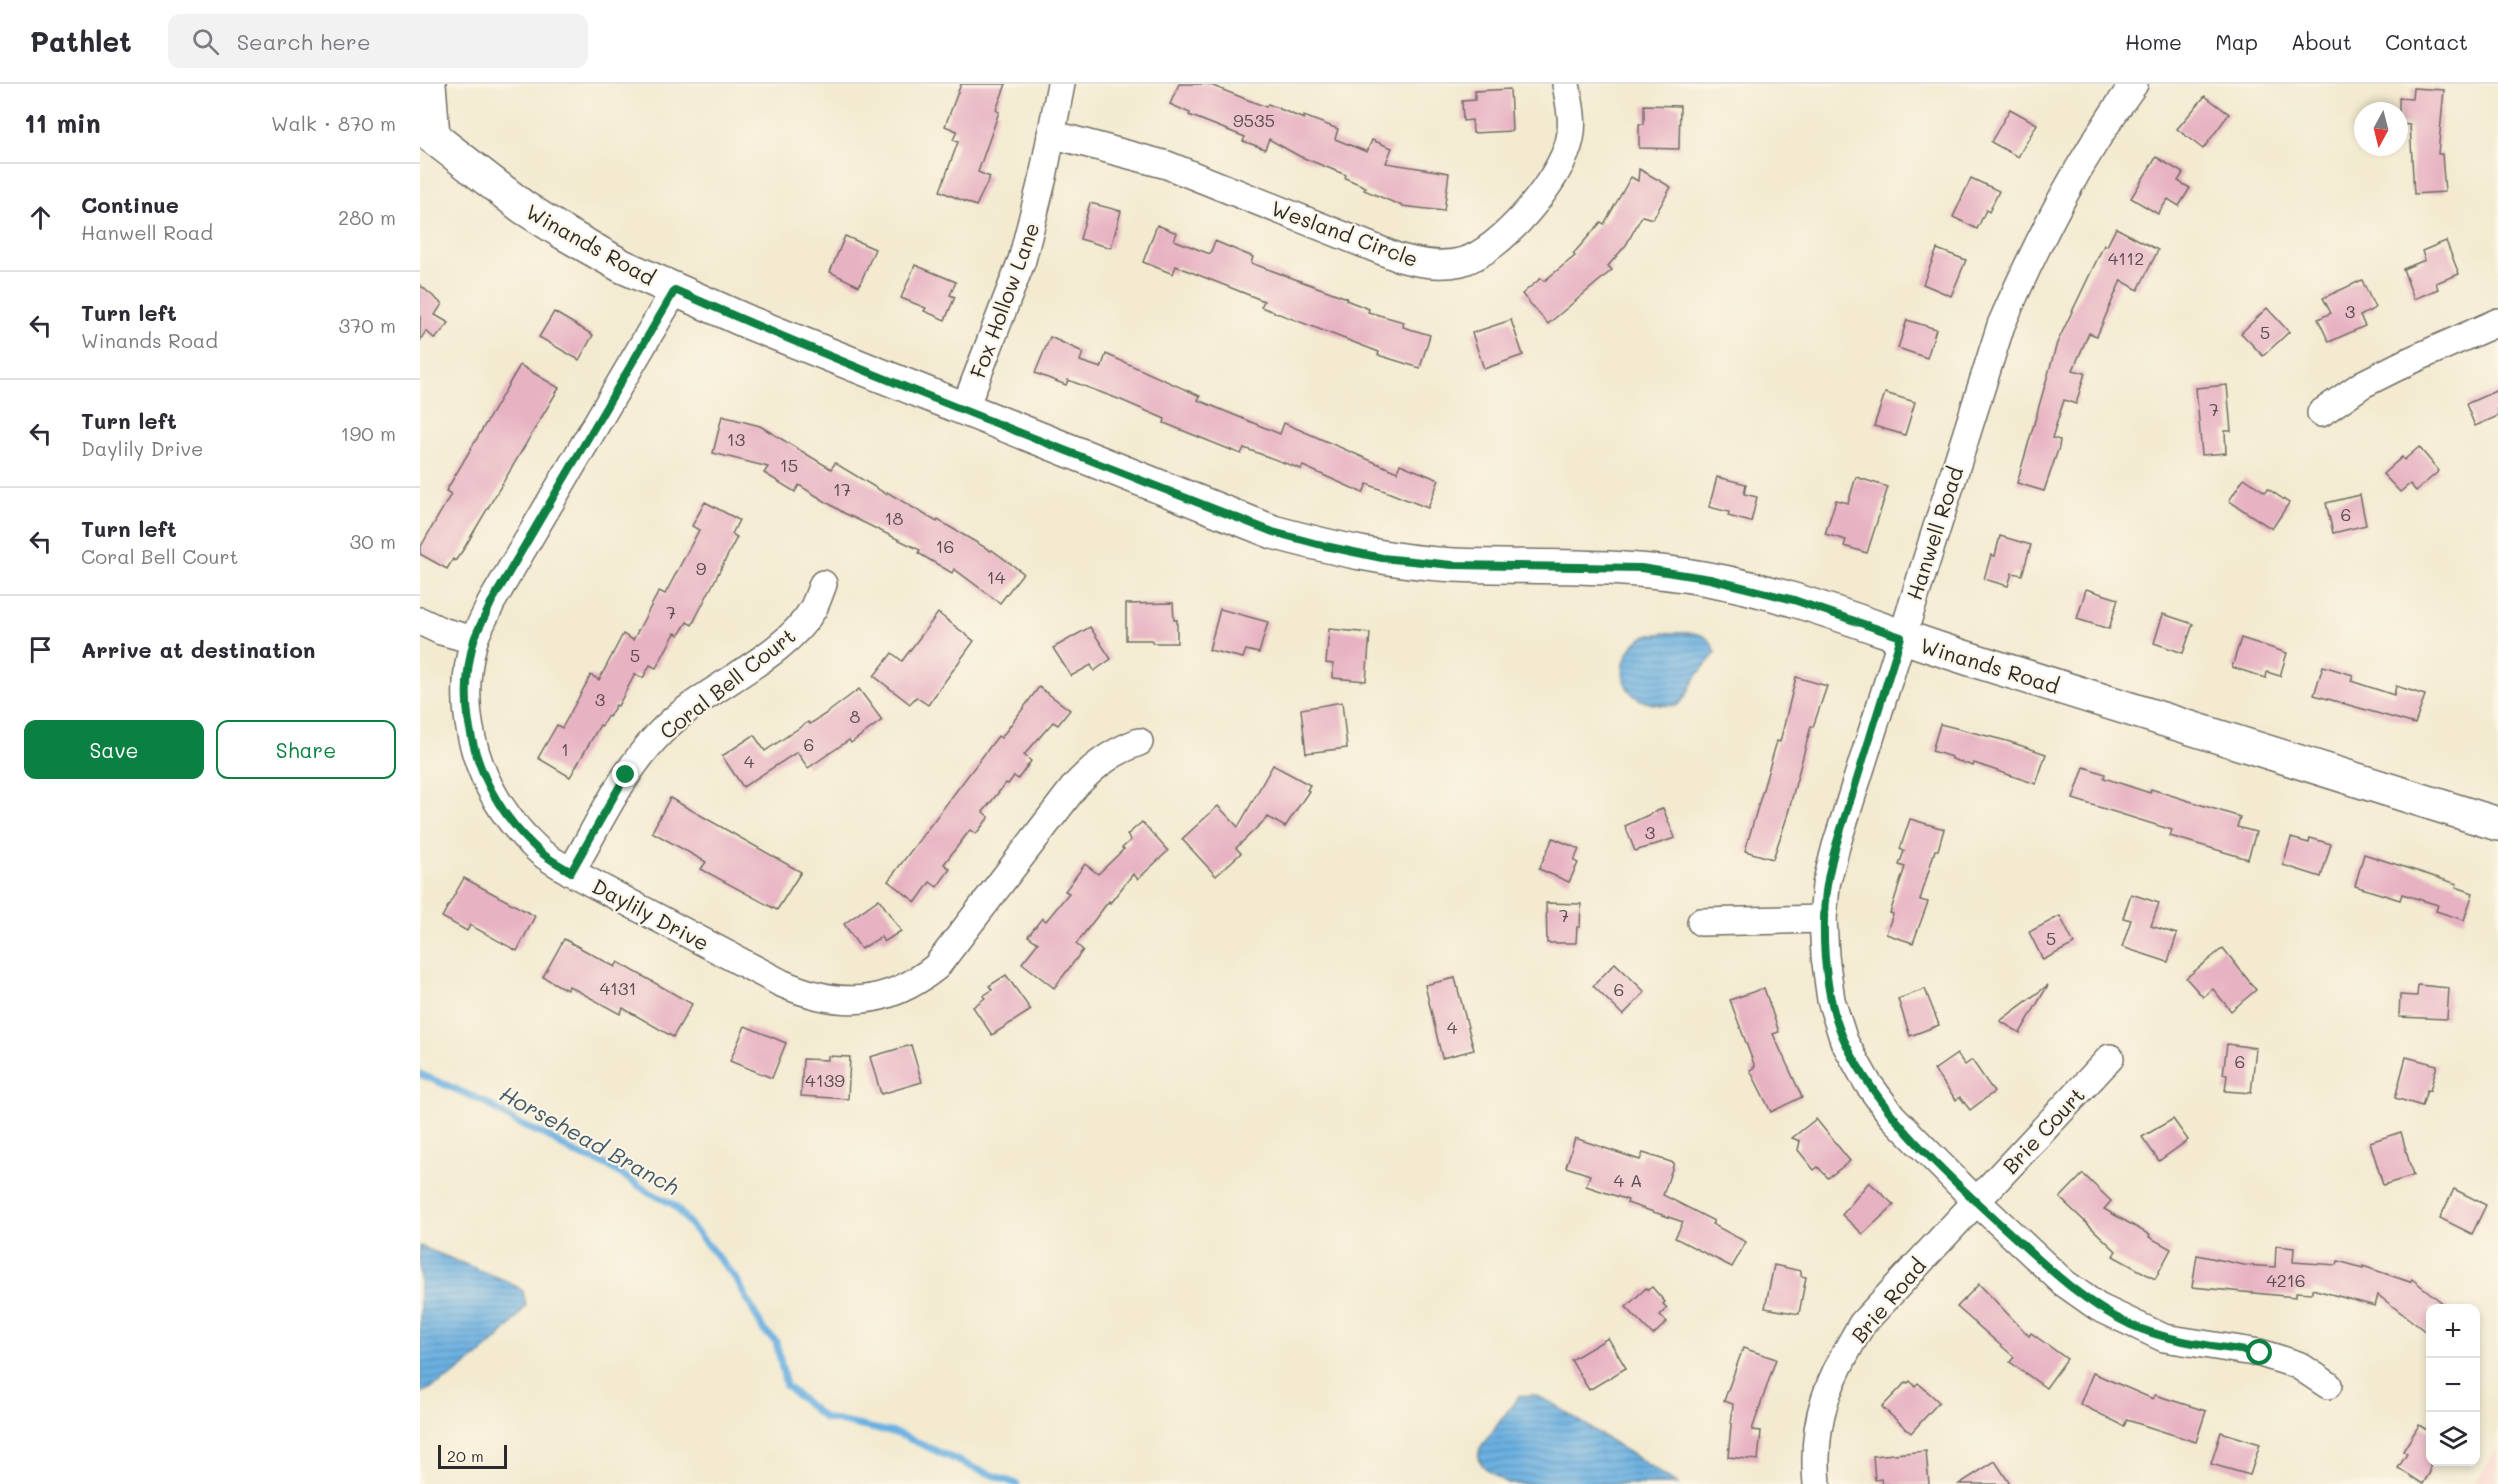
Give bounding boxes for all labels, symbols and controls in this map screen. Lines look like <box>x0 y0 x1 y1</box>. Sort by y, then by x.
search box <box>168 14 588 68</box>
text: Pathlet <box>30 23 132 59</box>
icon: search <box>189 25 222 58</box>
text: Search here <box>237 27 371 56</box>
text: Home <box>2125 28 2182 55</box>
text: Map <box>2215 28 2258 55</box>
text: About <box>2291 28 2352 55</box>
text: Contact <box>2385 28 2468 55</box>
north arrow <box>2354 102 2408 156</box>
text: 11 min <box>24 106 101 140</box>
house number: 9535 <box>1233 108 1275 132</box>
text: Walk · 870 m <box>271 110 396 136</box>
text: Continue <box>81 190 179 219</box>
street label: Wesland Circle <box>1268 194 1422 272</box>
street label: Winands Road <box>522 197 660 291</box>
icon: ahead <box>24 201 57 234</box>
text: 280 m <box>338 204 396 230</box>
street label: Fox Hollow Lane <box>963 218 1045 382</box>
text: Hanwell Road <box>81 219 213 245</box>
house number: 4112 <box>2108 246 2144 270</box>
text: Turn left <box>81 298 177 327</box>
house number: 3 <box>2345 299 2355 323</box>
icon: left <box>24 309 57 342</box>
text: 370 m <box>338 312 396 338</box>
house number: 5 <box>2260 320 2270 344</box>
text: Winands Road <box>81 327 218 353</box>
house number: 7 <box>2209 397 2219 421</box>
text: Turn left <box>81 406 177 435</box>
icon: left <box>24 417 57 450</box>
text: 190 m <box>341 420 396 446</box>
house number: 13 <box>727 427 745 451</box>
text: Daylily Drive <box>81 435 204 461</box>
house number: 15 <box>780 453 798 477</box>
street label: Hanwell Road <box>1900 463 1968 603</box>
house number: 17 <box>833 477 851 501</box>
house number: 6 <box>2341 502 2351 526</box>
house number: 18 <box>885 506 904 530</box>
text: Turn left <box>81 514 177 543</box>
icon: left <box>24 525 57 558</box>
text: 30 m <box>350 528 396 554</box>
house number: 16 <box>936 534 954 558</box>
text: Coral Bell Court <box>81 543 238 569</box>
house number: 9 <box>696 556 707 580</box>
house number: 14 <box>987 565 1006 589</box>
house number: 7 <box>666 600 676 624</box>
street label: Coral Bell Court <box>654 622 800 744</box>
street label: Winands Road <box>1917 631 2063 699</box>
icon: arrive <box>24 633 57 666</box>
text: Arrive at destination <box>81 635 316 664</box>
house number: 5 <box>630 643 640 667</box>
house number: 3 <box>595 687 605 711</box>
house number: 8 <box>850 704 861 728</box>
button: Save <box>24 720 204 779</box>
button: Share <box>216 720 396 779</box>
house number: 6 <box>804 732 814 756</box>
house number: 1 <box>561 737 569 761</box>
house number: 4 <box>744 749 755 773</box>
route end <box>612 761 638 787</box>
house number: 3 <box>1645 820 1655 844</box>
street label: Daylily Drive <box>588 872 714 956</box>
house number: 7 <box>1559 903 1569 927</box>
house number: 5 <box>2046 926 2056 950</box>
house number: 4131 <box>599 976 637 1000</box>
house number: 6 <box>1614 977 1624 1001</box>
house number: 4 <box>1447 1015 1458 1039</box>
house number: 6 <box>2235 1049 2245 1073</box>
house number: 4139 <box>805 1068 845 1092</box>
water label: Horsehead Branch <box>495 1079 685 1201</box>
street label: Brie Court <box>1996 1081 2090 1179</box>
house number: 4 A <box>1614 1168 1642 1192</box>
street label: Brie Road <box>1845 1252 1931 1348</box>
house number: 4216 <box>2266 1268 2306 1292</box>
map controls <box>2426 1304 2480 1466</box>
button: + <box>2426 1304 2480 1358</box>
route start <box>2246 1339 2272 1365</box>
button: − <box>2426 1358 2480 1412</box>
button: layers <box>2426 1412 2480 1466</box>
scale bar <box>438 1442 507 1470</box>
text: 20 m <box>447 1445 484 1466</box>

